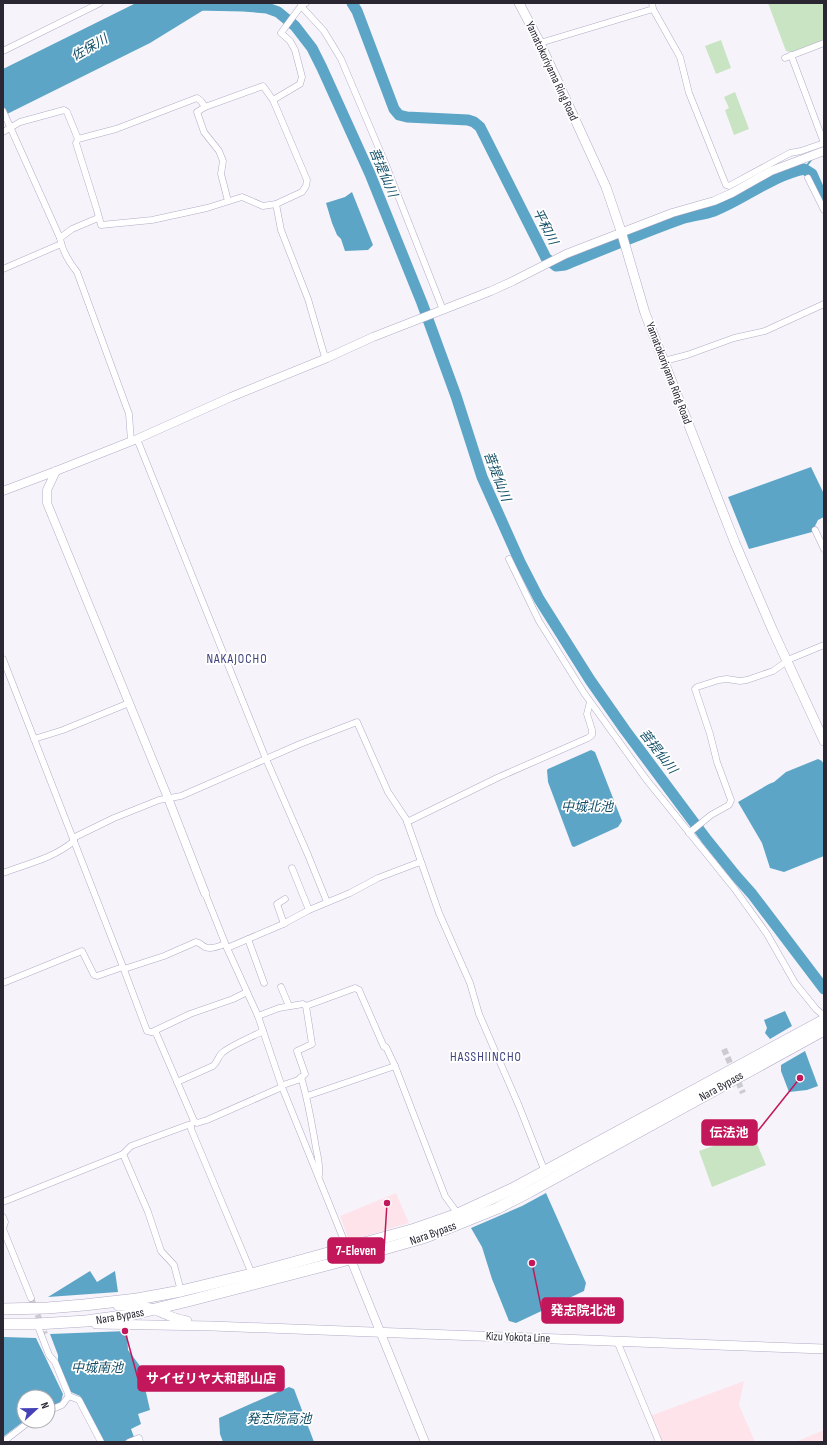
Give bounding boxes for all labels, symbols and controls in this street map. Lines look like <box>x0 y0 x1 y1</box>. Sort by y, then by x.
street label: Yamatokoriyama Ring Road <box>522 19 581 123</box>
water label: 佐保川 <box>69 30 112 65</box>
water label: 菩提仙川 <box>366 145 401 201</box>
water label: 平和川 <box>529 205 562 249</box>
street label: Yamatokoriyama Ring Road <box>642 320 695 426</box>
water label: 菩提仙川 <box>480 449 515 505</box>
district label: NAKAJOCHO <box>206 651 268 667</box>
water label: 菩提仙川 <box>636 726 682 779</box>
water label: 中城北池 <box>561 799 615 815</box>
district label: HASSHIINCHO <box>450 1049 522 1065</box>
street label: Nara Bypass <box>696 1068 746 1105</box>
callout: 伝法池 <box>702 1120 757 1145</box>
text: 伝法池 <box>709 1125 749 1141</box>
street label: Nara Bypass <box>408 1218 459 1249</box>
callout: 7-Eleven <box>328 1238 384 1263</box>
text: 7-Eleven <box>336 1243 376 1259</box>
callout: 発志院北池 <box>542 1298 623 1323</box>
text: 発志院北池 <box>550 1303 616 1319</box>
street label: Nara Bypass <box>95 1305 145 1328</box>
street label: Kizu Yokota Line <box>486 1329 551 1346</box>
water label: 中城南池 <box>71 1360 125 1376</box>
callout: サイゼリヤ大和郡山店 <box>138 1366 284 1391</box>
text: サイゼリヤ大和郡山店 <box>146 1371 276 1387</box>
north arrow <box>16 1389 56 1429</box>
text: N <box>38 1400 52 1411</box>
water label: 発志院高池 <box>246 1411 313 1427</box>

